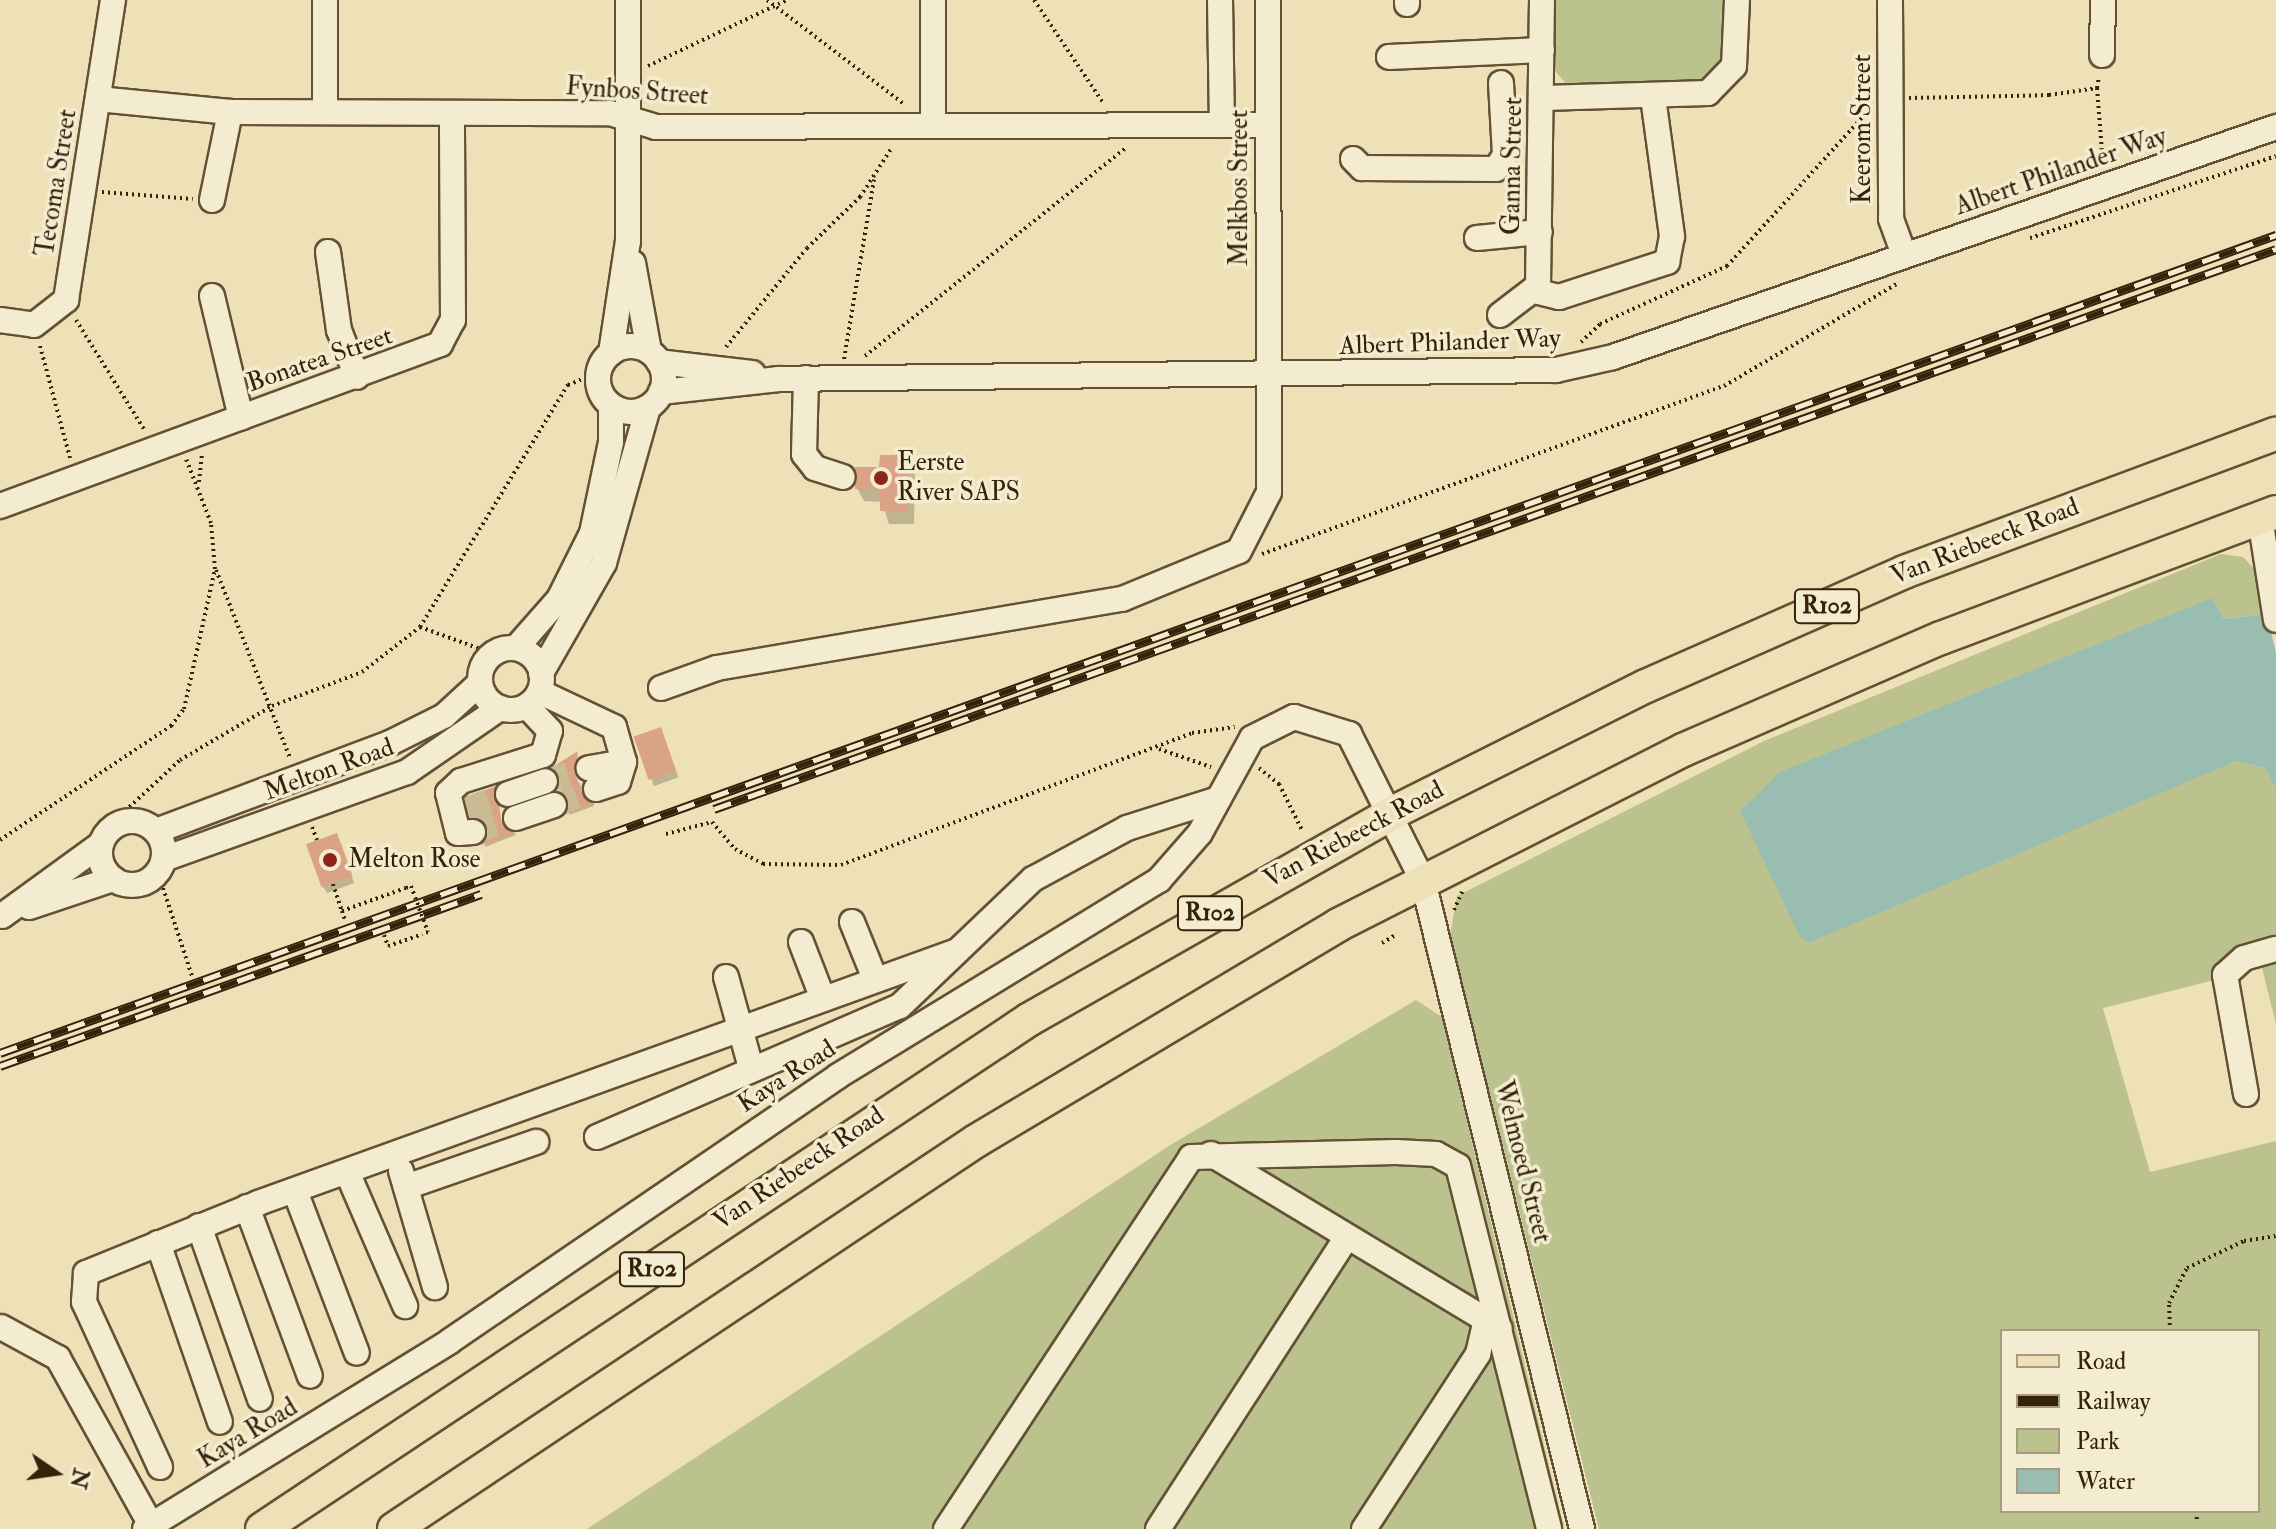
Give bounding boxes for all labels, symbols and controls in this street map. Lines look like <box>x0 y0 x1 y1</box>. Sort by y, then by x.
street label: Keerom Street <box>1847 54 1879 204</box>
street label: Fynbos Street <box>565 71 709 113</box>
street label: Ganna Street <box>1496 97 1530 235</box>
street label: Tecoma Street <box>30 107 84 259</box>
street label: Melkbos Street <box>1224 110 1256 266</box>
street label: Albert Philander Way <box>1951 121 2171 223</box>
street label: Bonatea Street <box>243 321 397 399</box>
street label: Albert Philander Way <box>1339 324 1561 362</box>
place label: Eerste River SAPS <box>897 447 1020 508</box>
marker: Eerste River SAPS <box>872 469 890 487</box>
street label: Van Riebeeck Road <box>1886 492 2084 592</box>
road number: R102 <box>1793 586 1861 626</box>
street label: Melton Road <box>260 732 398 808</box>
street label: Van Riebeeck Road <box>1259 774 1449 896</box>
place label: Melton Rose <box>348 844 480 876</box>
marker: Melton Rose <box>319 849 341 871</box>
road number: R102 <box>1176 893 1244 933</box>
street label: Kaya Road <box>732 1034 842 1120</box>
street label: Welmoed Street <box>1487 1078 1557 1246</box>
street label: Van Riebeeck Road <box>708 1100 890 1238</box>
road number: R102 <box>618 1249 686 1289</box>
legend <box>2000 1329 2260 1513</box>
text: Road <box>2076 1346 2126 1377</box>
text: Railway <box>2076 1386 2150 1417</box>
street label: Kaya Road <box>193 1392 303 1476</box>
text: Park <box>2076 1426 2120 1457</box>
north arrow <box>16 1433 96 1513</box>
text: N <box>64 1466 95 1491</box>
text: Water <box>2076 1466 2135 1497</box>

